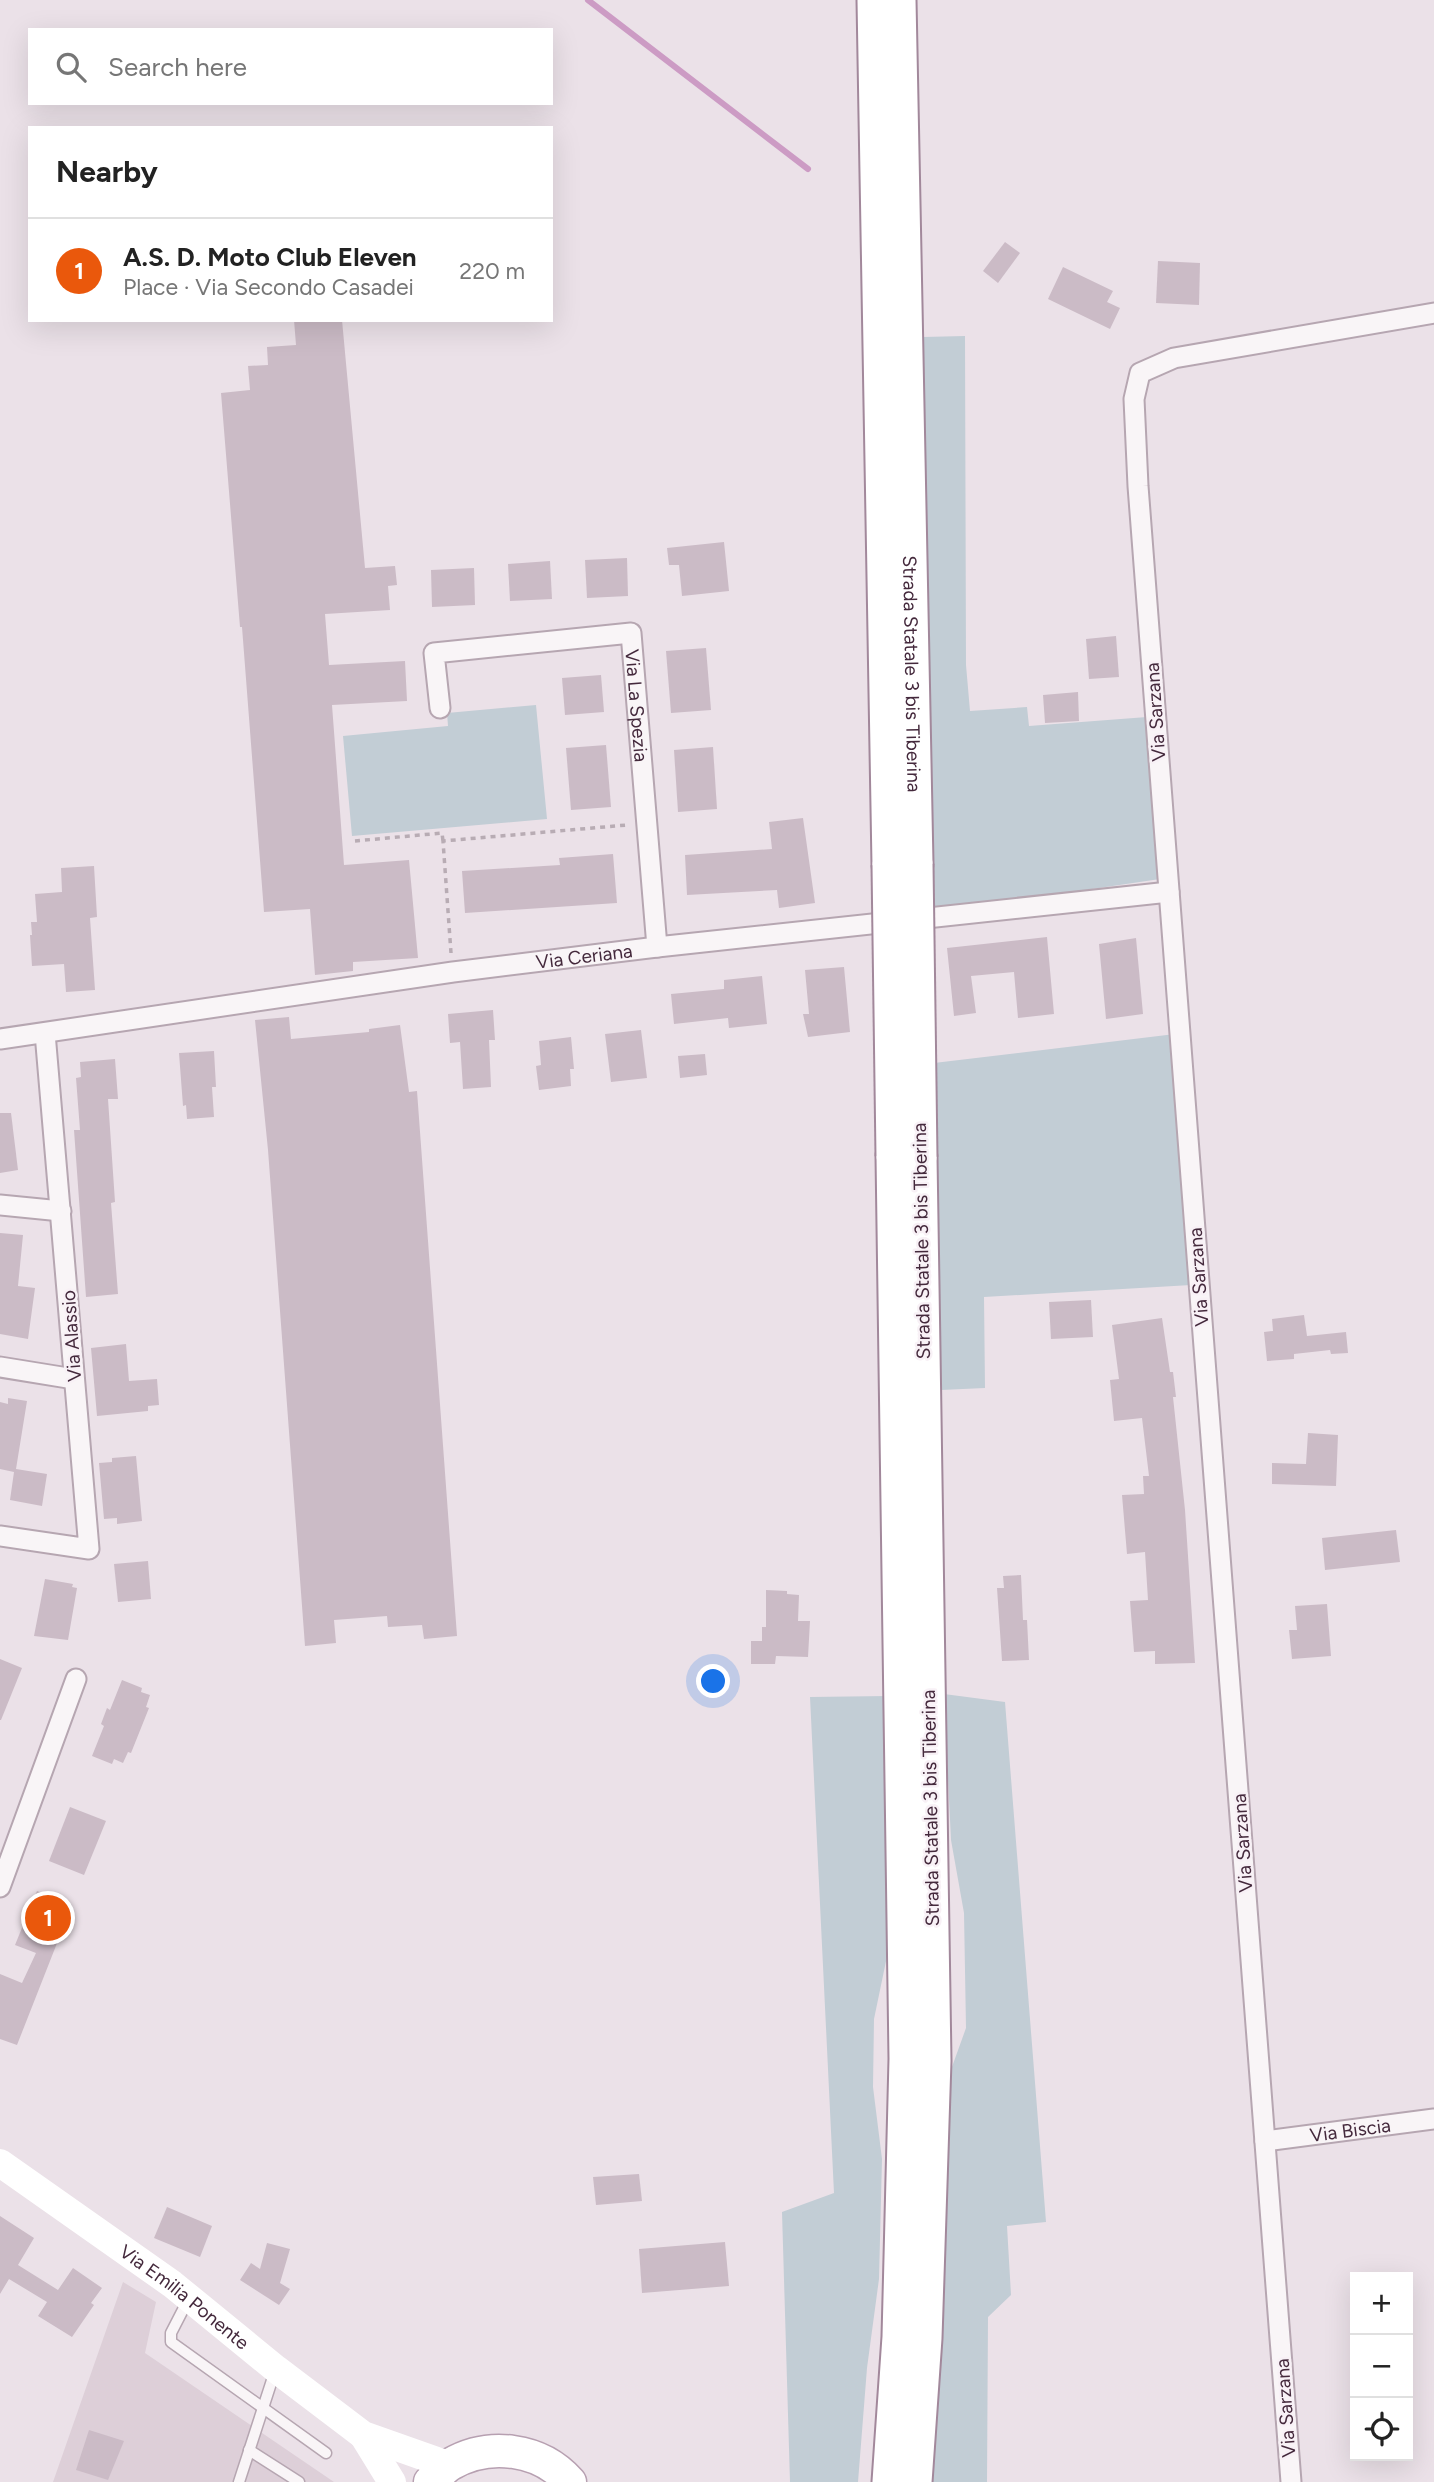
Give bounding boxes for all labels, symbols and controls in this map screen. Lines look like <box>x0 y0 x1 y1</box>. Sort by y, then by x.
search box <box>28 28 553 105</box>
icon: search <box>52 48 90 86</box>
text: Search here <box>108 51 247 83</box>
text: Nearby <box>56 153 158 190</box>
text: A.S. D. Moto Club Eleven <box>123 241 417 273</box>
text: 1 <box>74 257 84 285</box>
text: 220 m <box>459 257 525 285</box>
text: Place · Via Secondo Casadei <box>123 273 414 301</box>
street label: Strada Statale 3 bis Tiberina <box>898 555 926 793</box>
street label: Via La Spezia <box>620 648 653 763</box>
street label: Via Sarzana <box>1141 662 1170 762</box>
street label: Via Ceriana <box>535 939 634 974</box>
street label: Strada Statale 3 bis Tiberina <box>908 1122 935 1360</box>
street label: Via Sarzana <box>1184 1227 1213 1327</box>
street label: Via Alassio <box>57 1289 86 1383</box>
your location <box>696 1664 730 1698</box>
street label: Strada Statale 3 bis Tiberina <box>917 1689 944 1927</box>
street label: Via Sarzana <box>1228 1793 1257 1893</box>
pin: 1 <box>25 1892 71 1944</box>
street label: Via Biscia <box>1309 2114 1392 2147</box>
street label: Via Emilia Ponente <box>115 2240 254 2354</box>
map controls <box>1350 2272 1413 2461</box>
button: + <box>1350 2272 1413 2335</box>
button: − <box>1350 2335 1413 2398</box>
street label: Via Sarzana <box>1271 2358 1300 2458</box>
button: locate <box>1350 2398 1413 2461</box>

